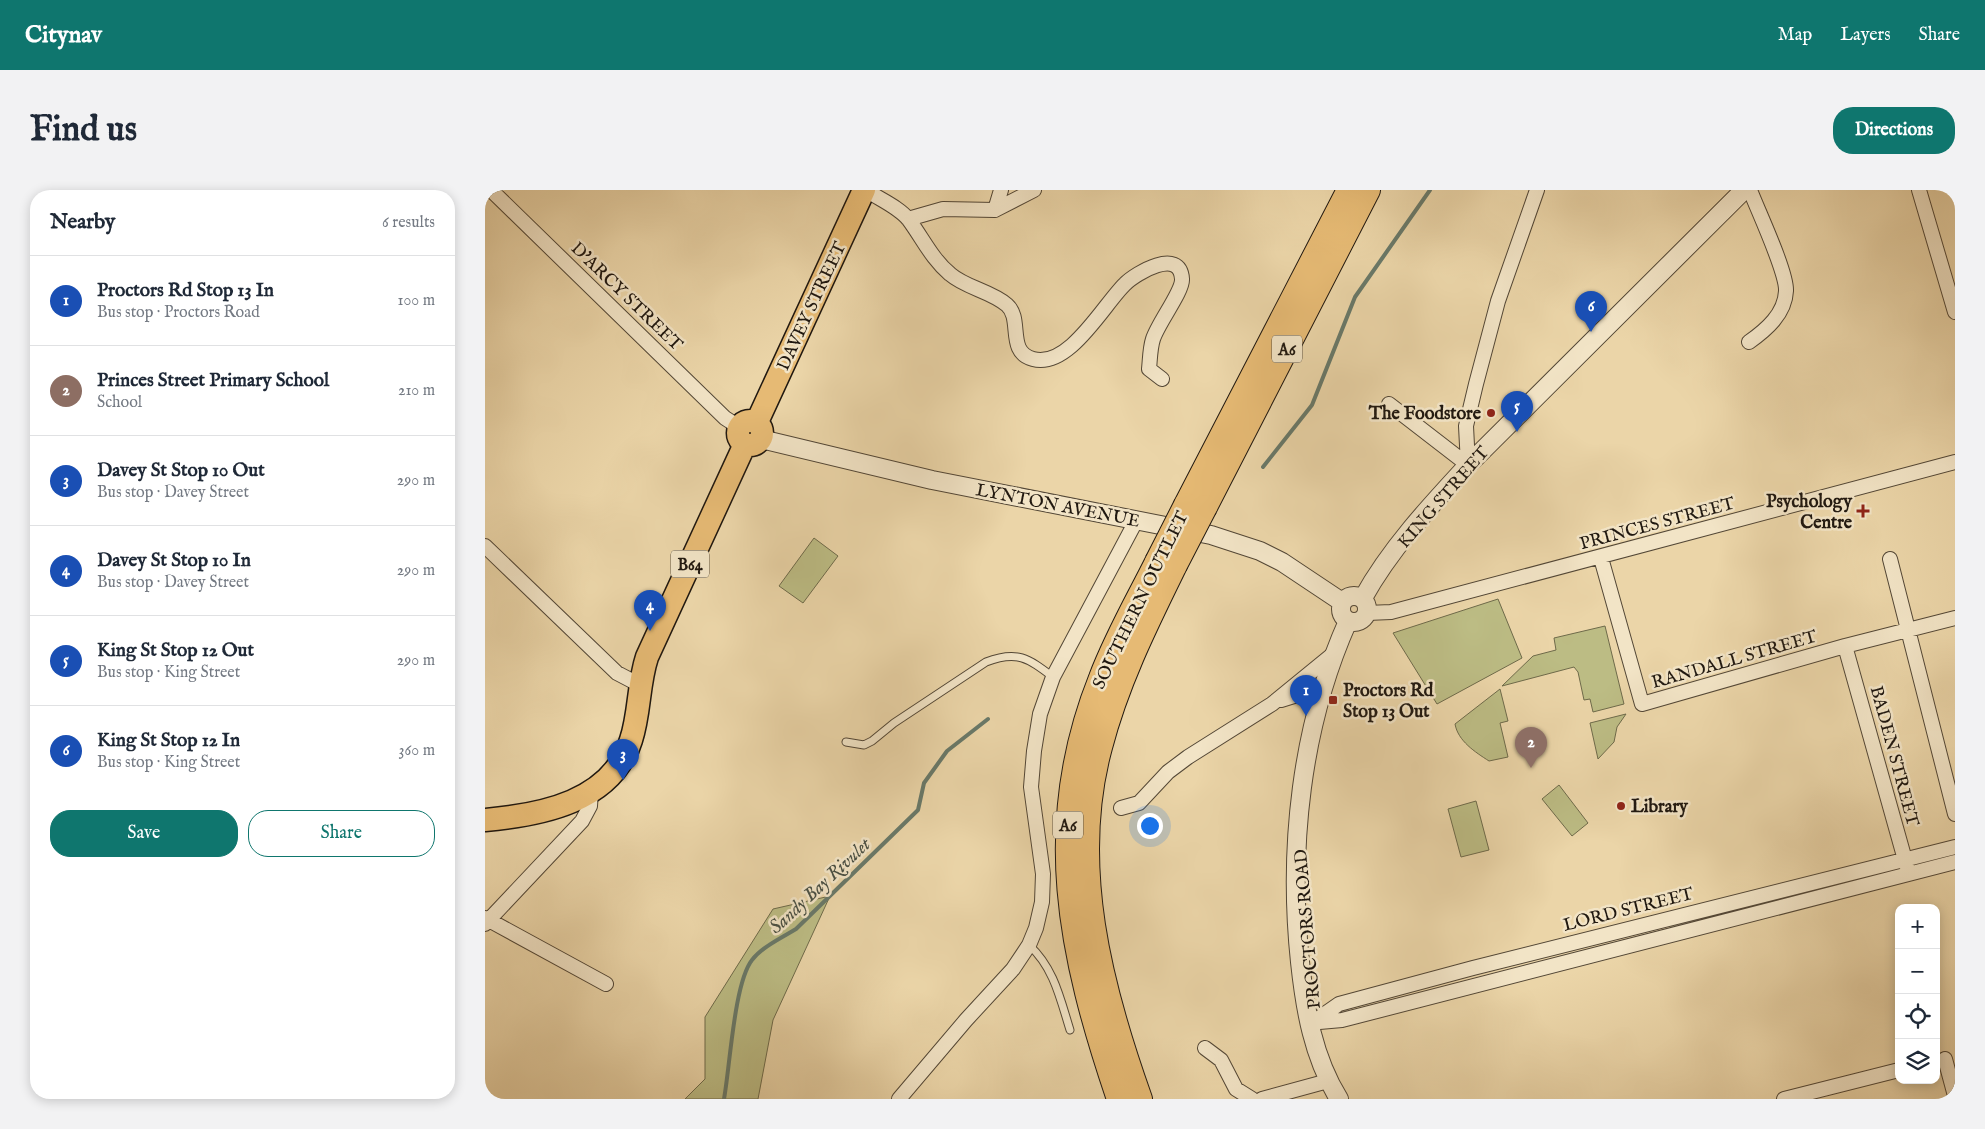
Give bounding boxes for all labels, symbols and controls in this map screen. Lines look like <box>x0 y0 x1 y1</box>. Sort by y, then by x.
text: Citynav <box>25 20 102 51</box>
text: Map <box>1778 24 1812 47</box>
text: Layers <box>1840 24 1891 47</box>
text: Share <box>1919 24 1960 47</box>
button: Directions <box>1833 107 1955 154</box>
text: Find us <box>30 108 137 153</box>
text: Nearby <box>50 209 115 236</box>
text: 6 results <box>382 213 435 233</box>
street label: D'ARCY STREET <box>565 238 687 356</box>
street label: DAVEY STREET <box>772 238 852 375</box>
text: Proctors Rd Stop 13 In <box>97 279 274 303</box>
text: 1 <box>63 291 69 311</box>
text: 100 m <box>398 291 435 311</box>
pin: 6 <box>1575 291 1607 332</box>
text: Bus stop · Proctors Road <box>97 303 260 323</box>
road number: A6 <box>1272 336 1302 362</box>
text: Princes Street Primary School <box>97 369 329 393</box>
text: 2 <box>62 381 70 401</box>
text: 210 m <box>398 381 435 401</box>
pin: 5 <box>1501 391 1533 432</box>
text: School <box>97 393 142 413</box>
place label: The Foodstore <box>1368 403 1482 426</box>
marker: The Foodstore <box>1485 407 1497 419</box>
street label: KING STREET <box>1393 442 1495 554</box>
text: Davey St Stop 10 Out <box>97 459 265 483</box>
text: 3 <box>63 471 69 491</box>
text: 290 m <box>397 471 435 491</box>
street label: LYNTON AVENUE <box>974 479 1142 534</box>
text: Bus stop · Davey Street <box>97 483 249 503</box>
place label: Psychology Centre <box>1766 491 1853 535</box>
street label: PRINCES STREET <box>1577 493 1737 556</box>
marker: Psychology Centre <box>1856 504 1870 518</box>
street label: SOUTHERN OUTLET <box>1088 508 1194 693</box>
text: Davey St Stop 10 In <box>97 549 251 573</box>
road number: B64 <box>671 550 709 578</box>
text: 4 <box>62 561 70 581</box>
text: 290 m <box>397 561 435 581</box>
text: Bus stop · Davey Street <box>97 573 249 593</box>
pin: 4 <box>634 590 666 631</box>
street label: RANDALL STREET <box>1649 626 1820 695</box>
text: King St Stop 12 Out <box>97 639 254 663</box>
text: 5 <box>63 651 69 671</box>
text: 290 m <box>397 651 435 671</box>
text: Bus stop · King Street <box>97 663 240 683</box>
pin: 1 <box>1290 675 1322 716</box>
place label: Proctors Rd Stop 13 Out <box>1343 680 1434 724</box>
street label: BADEN STREET <box>1864 684 1923 829</box>
marker: Proctors Rd Stop 13 Out <box>1327 694 1339 706</box>
pin: 2 <box>1515 727 1547 768</box>
text: King St Stop 12 In <box>97 729 240 753</box>
pin: 3 <box>607 739 639 780</box>
text: 6 <box>63 741 69 761</box>
text: 360 m <box>399 741 435 761</box>
text: Bus stop · King Street <box>97 753 240 773</box>
place label: Library <box>1631 796 1689 819</box>
marker: Library <box>1615 800 1627 812</box>
button: Save <box>50 810 238 857</box>
button: Share <box>248 810 435 857</box>
road number: A6 <box>1053 812 1083 838</box>
your location <box>1137 813 1163 839</box>
water label: Sandy Bay Rivulet <box>764 833 877 940</box>
street label: PROCTORS ROAD <box>1290 848 1327 1010</box>
street label: LORD STREET <box>1561 883 1696 938</box>
map controls <box>1895 904 1940 1084</box>
button: + <box>1895 904 1940 949</box>
button: − <box>1895 949 1940 994</box>
button: locate <box>1895 994 1940 1039</box>
button: layers <box>1895 1039 1940 1084</box>

